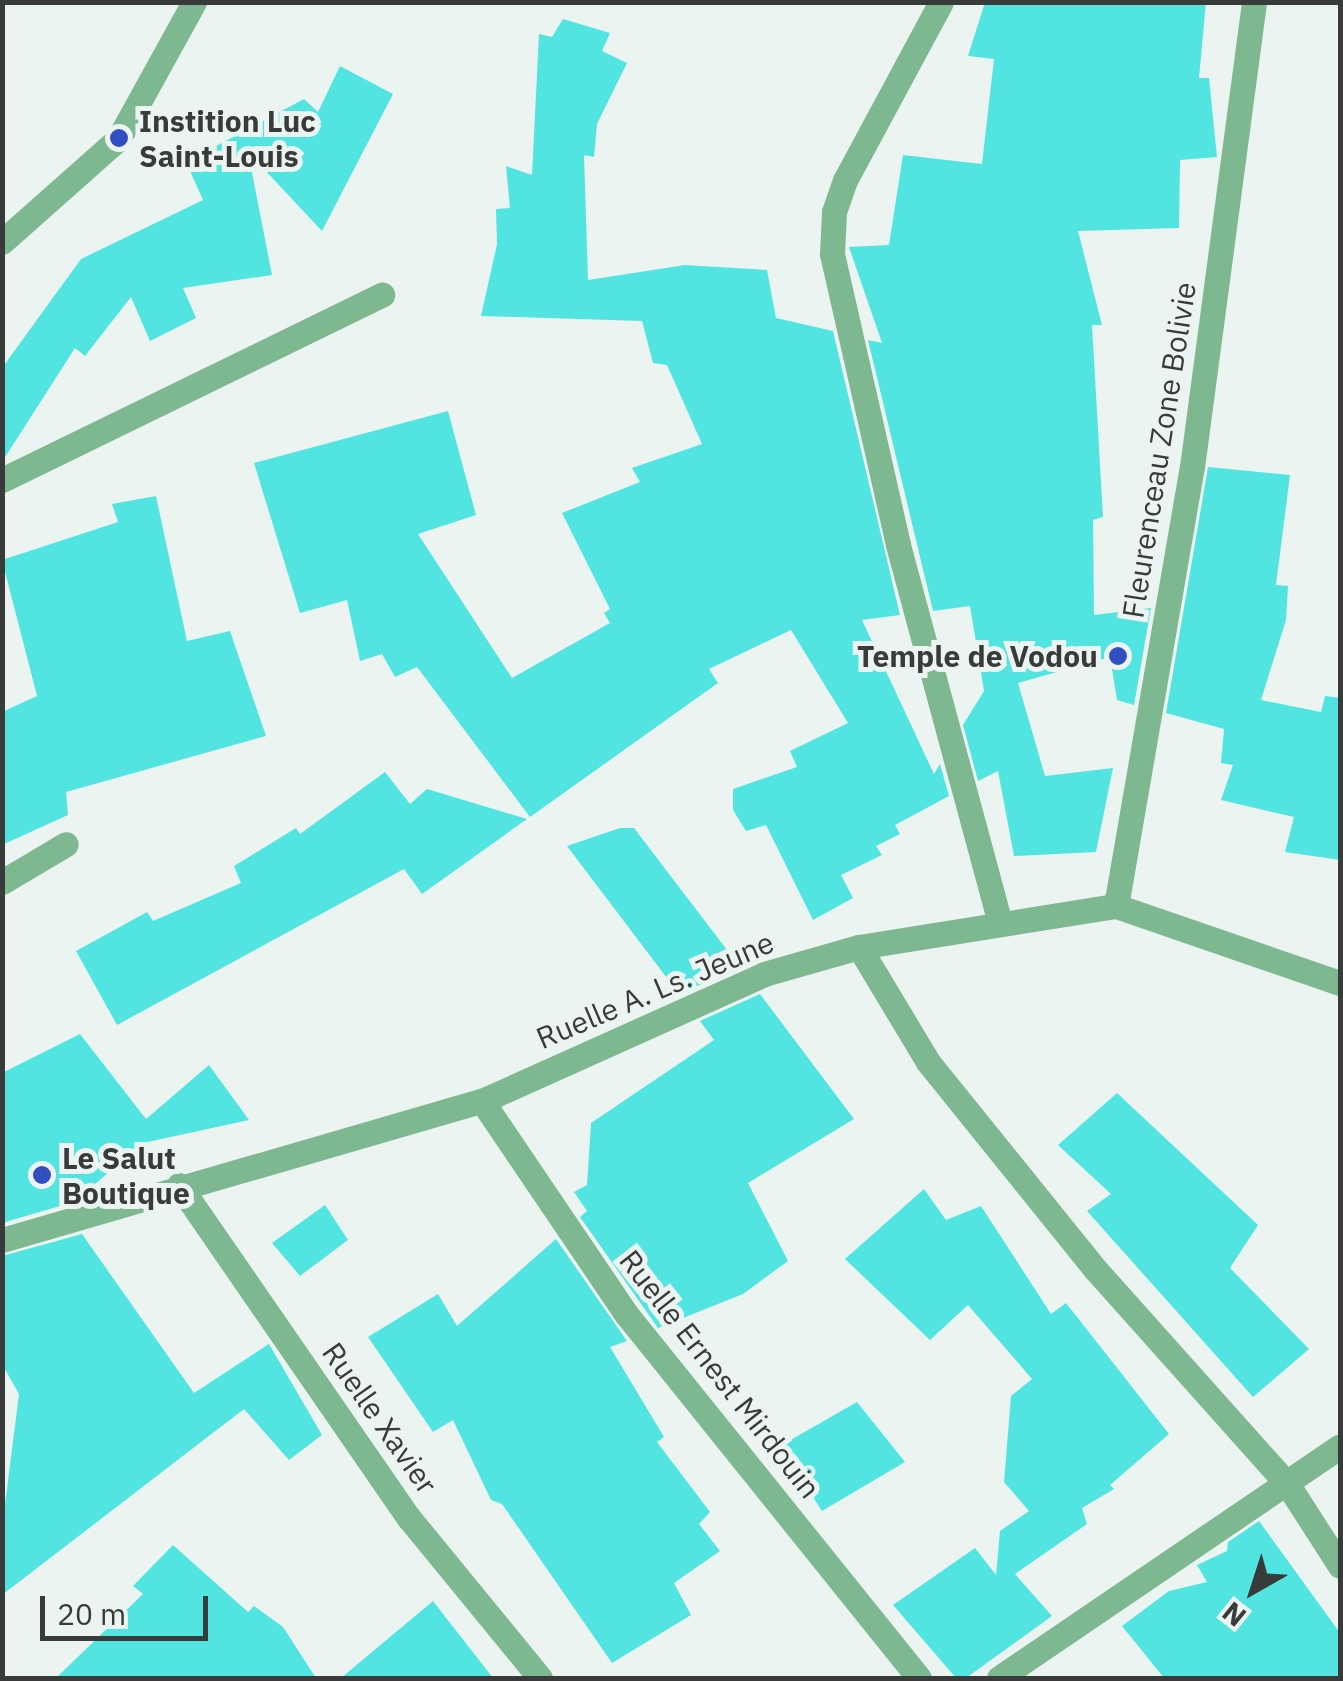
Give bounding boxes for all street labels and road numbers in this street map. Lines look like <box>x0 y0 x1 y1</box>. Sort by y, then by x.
street label: Fleurenceau Zone Bolivie <box>1115 279 1203 621</box>
street label: Ruelle A. Ls. Jeune <box>531 924 779 1056</box>
street label: Ruelle Ernest Mirdouin <box>612 1243 828 1505</box>
street label: Ruelle Xavier <box>315 1336 445 1500</box>

